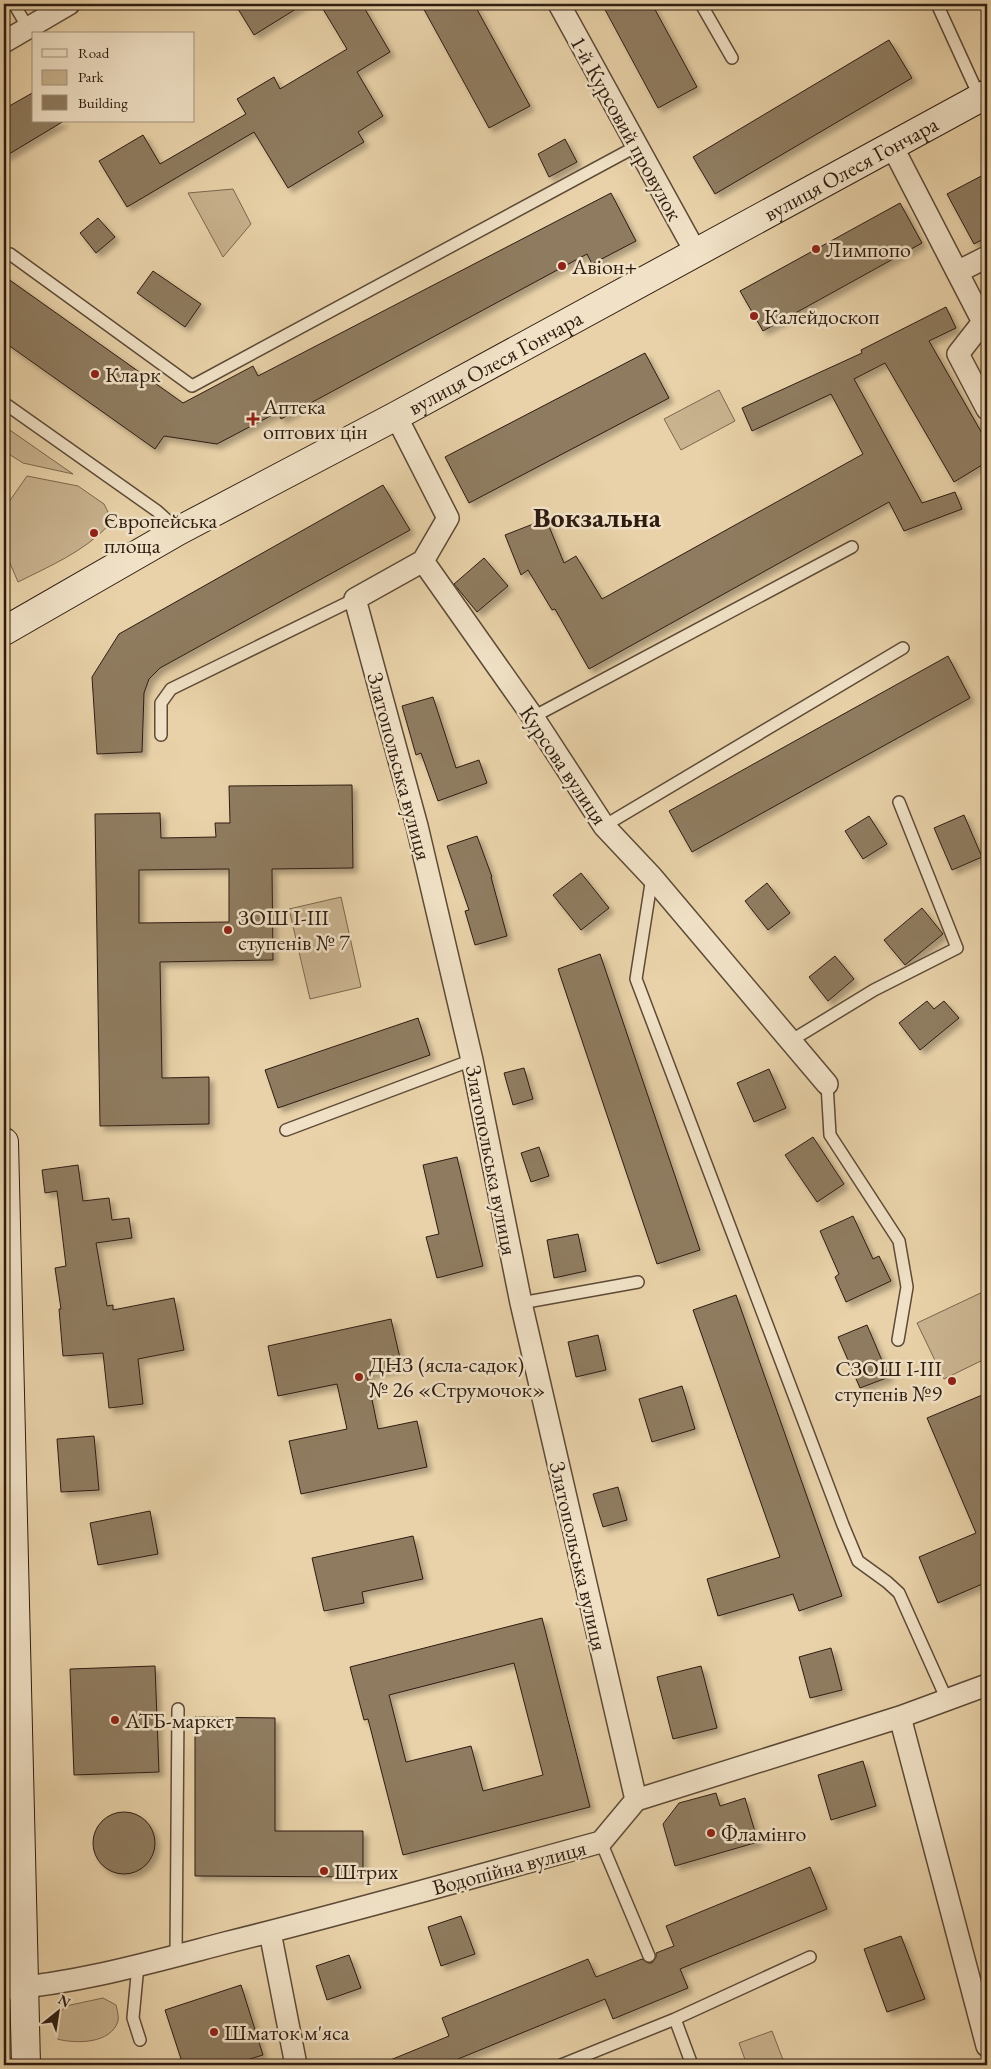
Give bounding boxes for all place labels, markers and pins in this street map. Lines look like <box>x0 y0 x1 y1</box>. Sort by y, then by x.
place label: Лимпопо <box>826 235 911 264</box>
marker: Лимпопо <box>810 243 822 255</box>
place label: Авіон+ <box>571 252 637 281</box>
marker: Авіон+ <box>556 260 568 272</box>
place label: Калейдоскоп <box>764 302 880 331</box>
marker: Калейдоскоп <box>748 310 760 322</box>
place label: Кларк <box>105 360 161 389</box>
marker: Кларк <box>89 368 101 380</box>
place label: Аптека оптових цін <box>262 392 368 446</box>
marker: Аптека оптових цін <box>247 413 259 425</box>
place label: Європейська площа <box>104 506 218 560</box>
marker: Європейська площа <box>88 527 100 539</box>
place label: ЗОШ І-ІІІ ступенів № 7 <box>238 903 350 957</box>
marker: ЗОШ І-ІІІ ступенів № 7 <box>222 924 234 936</box>
place label: ДНЗ (ясла-садок) № 26 «Струмочок» <box>369 1350 545 1404</box>
place label: СЗОШ І-ІІІ ступенів №9 <box>835 1354 943 1408</box>
marker: ДНЗ (ясла-садок) № 26 «Струмочок» <box>353 1371 365 1383</box>
marker: СЗОШ І-ІІІ ступенів №9 <box>946 1375 958 1387</box>
place label: АТБ-маркет <box>124 1706 233 1735</box>
marker: АТБ-маркет <box>109 1714 121 1726</box>
place label: Фламінго <box>721 1819 807 1848</box>
marker: Фламінго <box>705 1827 717 1839</box>
place label: Штрих <box>334 1857 399 1886</box>
marker: Штрих <box>318 1865 330 1877</box>
place label: Шматок м'яса <box>224 2018 350 2047</box>
marker: Шматок м'яса <box>208 2026 220 2038</box>

